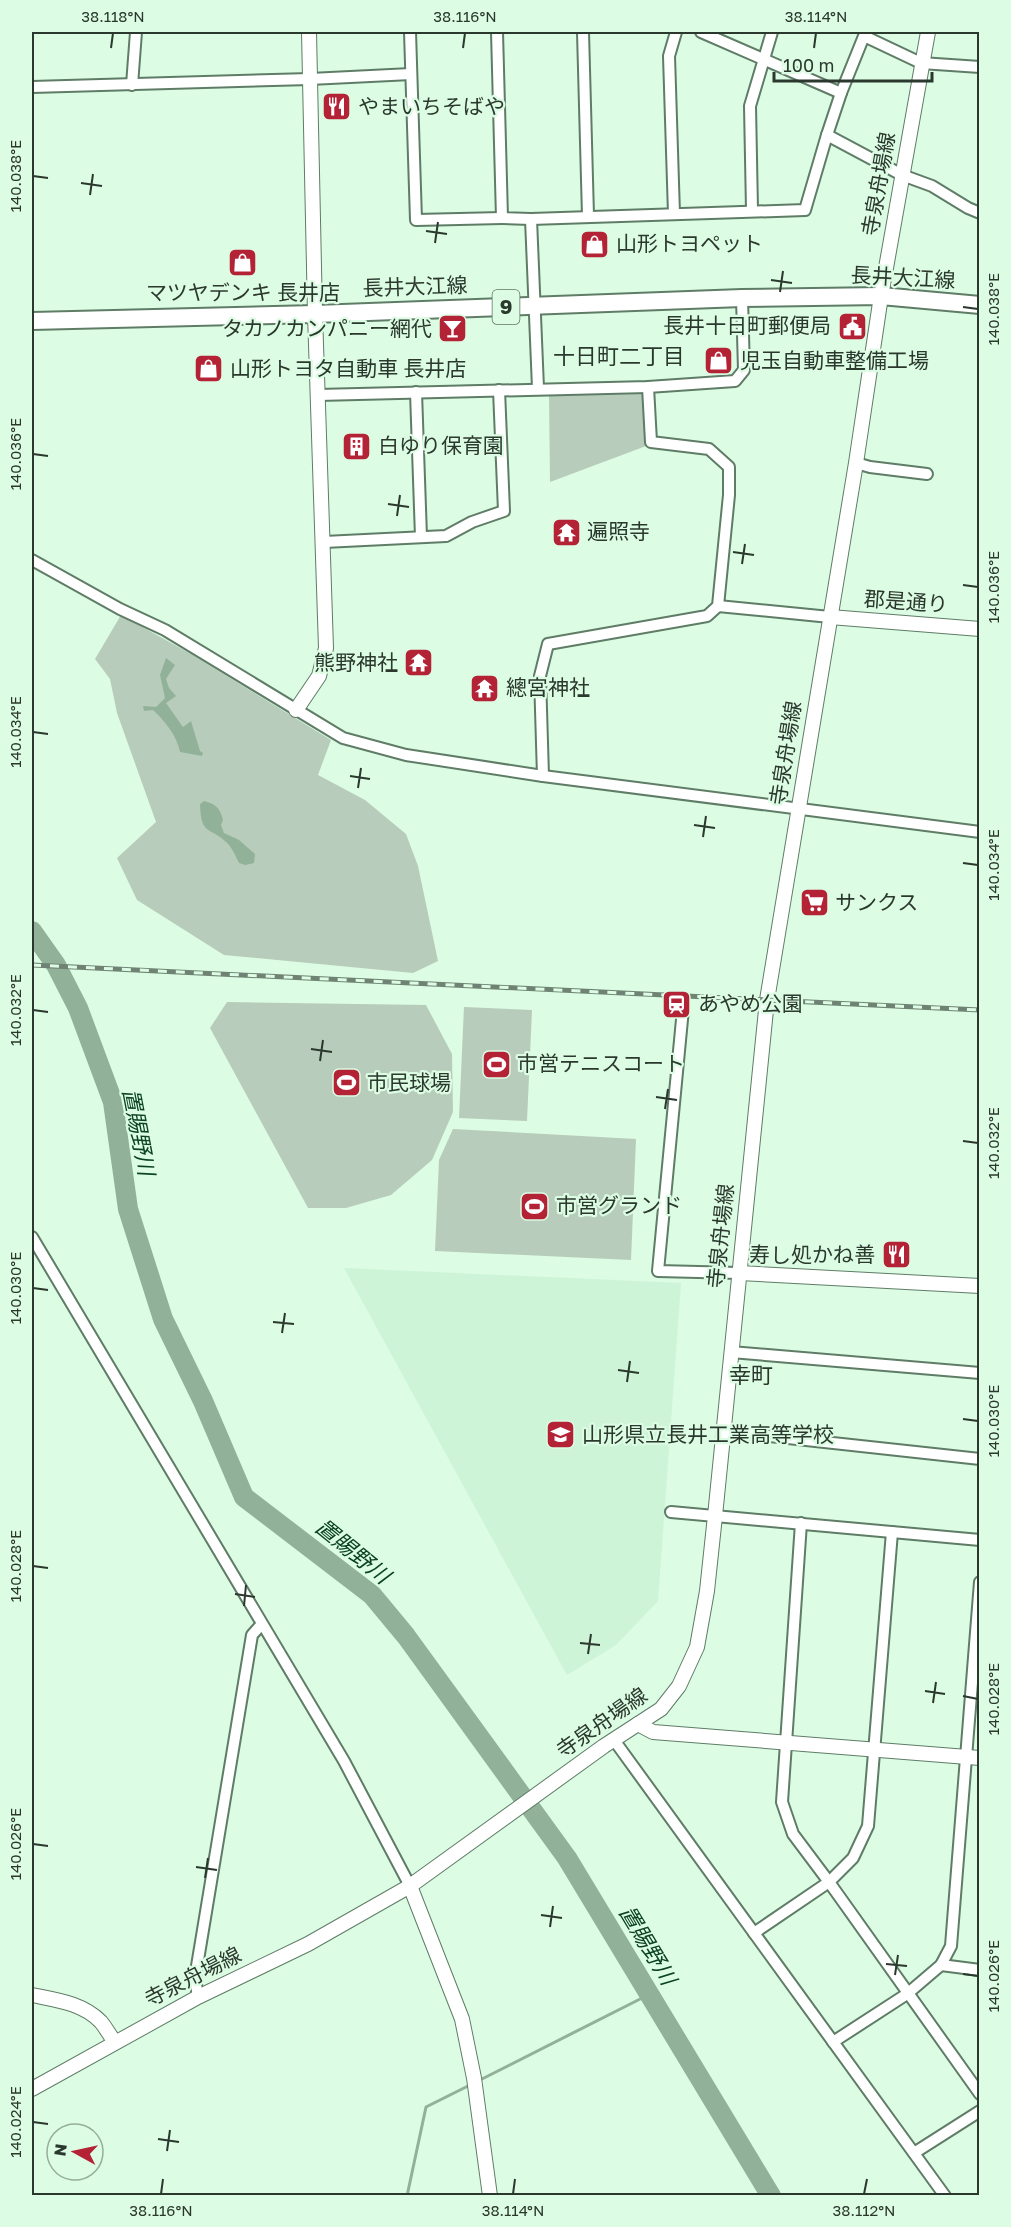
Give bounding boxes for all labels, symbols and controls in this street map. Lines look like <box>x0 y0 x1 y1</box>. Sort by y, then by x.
text: 38.118°N <box>81 7 145 25</box>
text: 38.116°N <box>433 7 497 25</box>
text: 38.114°N <box>785 7 847 25</box>
scale bar <box>774 45 932 83</box>
text: 100 m <box>783 54 834 76</box>
restaurant icon: やまいちそばや <box>321 91 353 123</box>
place label: やまいちそばや <box>358 93 505 119</box>
street label: 寺泉舟場線 <box>856 130 900 238</box>
text: 140.038°E <box>6 140 24 212</box>
shop icon: 山形トヨペット <box>579 228 611 260</box>
place label: 山形トヨペット <box>616 230 763 256</box>
shop icon: マツヤデンキ 長井店 <box>227 246 259 278</box>
street label: 長井大江線 <box>850 261 956 293</box>
street label: 長井大江線 <box>362 271 468 301</box>
text: 140.038°E <box>984 273 1002 345</box>
place label: マツヤデンキ 長井店 <box>146 279 340 305</box>
road number: 9 <box>492 290 520 324</box>
public building icon: 長井十日町郵便局 <box>836 310 868 342</box>
place label: 長井十日町郵便局 <box>663 312 831 338</box>
bar icon: タカノカンパニー網代 <box>437 313 469 345</box>
place label: タカノカンパニー網代 <box>222 315 432 341</box>
district label: 十日町二丁目 <box>553 342 685 369</box>
shop icon: 児玉自動車整備工場 <box>703 345 735 377</box>
place label: 児玉自動車整備工場 <box>740 347 929 373</box>
shop icon: 山形トヨタ自動車 長井店 <box>193 353 225 385</box>
place label: 山形トヨタ自動車 長井店 <box>230 355 466 381</box>
text: 140.036°E <box>6 418 24 490</box>
building icon: 白ゆり保育園 <box>341 430 373 462</box>
place label: 白ゆり保育園 <box>378 432 504 458</box>
temple icon: 遍照寺 <box>550 516 582 548</box>
place label: 遍照寺 <box>587 518 650 544</box>
text: 140.036°E <box>984 551 1002 623</box>
street label: 郡是通り <box>863 585 949 617</box>
temple icon: 熊野神社 <box>403 647 435 679</box>
place label: 熊野神社 <box>314 649 398 675</box>
temple icon: 總宮神社 <box>469 672 501 704</box>
place label: 總宮神社 <box>506 674 590 700</box>
text: 140.034°E <box>6 696 24 768</box>
street label: 寺泉舟場線 <box>764 699 806 807</box>
text: 140.034°E <box>984 829 1002 901</box>
supermarket icon: サンクス <box>798 887 830 919</box>
place label: サンクス <box>835 889 918 915</box>
text: 140.032°E <box>6 974 24 1046</box>
station icon: あやめ公園 <box>661 988 693 1020</box>
place label: あやめ公園 <box>698 990 803 1016</box>
sports icon: 市営テニスコート <box>480 1048 512 1080</box>
place label: 市営テニスコート <box>517 1050 685 1076</box>
sports icon: 市民球場 <box>330 1067 362 1099</box>
place label: 市民球場 <box>367 1069 451 1095</box>
water label: 置賜野川 <box>118 1086 162 1180</box>
text: 140.032°E <box>984 1107 1002 1179</box>
street label: 寺泉舟場線 <box>702 1182 738 1289</box>
sports icon: 市営グランド <box>519 1190 551 1222</box>
place label: 市営グランド <box>556 1192 682 1218</box>
restaurant icon: 寿し処かね善 <box>880 1239 912 1271</box>
place label: 寿し処かね善 <box>749 1241 875 1267</box>
text: 140.030°E <box>6 1252 24 1324</box>
district label: 幸町 <box>729 1361 773 1388</box>
text: 140.030°E <box>984 1385 1002 1457</box>
school or university icon: 山形県立長井工業高等学校 <box>545 1419 577 1451</box>
place label: 山形県立長井工業高等学校 <box>582 1421 834 1447</box>
water label: 置賜野川 <box>311 1512 398 1590</box>
text: 140.028°E <box>6 1530 24 1602</box>
text: 140.028°E <box>984 1663 1002 1735</box>
street label: 寺泉舟場線 <box>551 1681 652 1763</box>
text: 140.026°E <box>6 1808 24 1880</box>
water label: 置賜野川 <box>614 1900 684 1991</box>
text: 140.026°E <box>984 1940 1002 2012</box>
street label: 寺泉舟場線 <box>140 1941 245 2012</box>
text: 140.024°E <box>6 2086 24 2158</box>
north arrow <box>45 2122 105 2182</box>
text: N <box>49 2142 71 2157</box>
text: 38.116°N <box>129 2201 193 2219</box>
text: 38.114°N <box>482 2201 544 2219</box>
text: 38.112°N <box>833 2201 895 2219</box>

